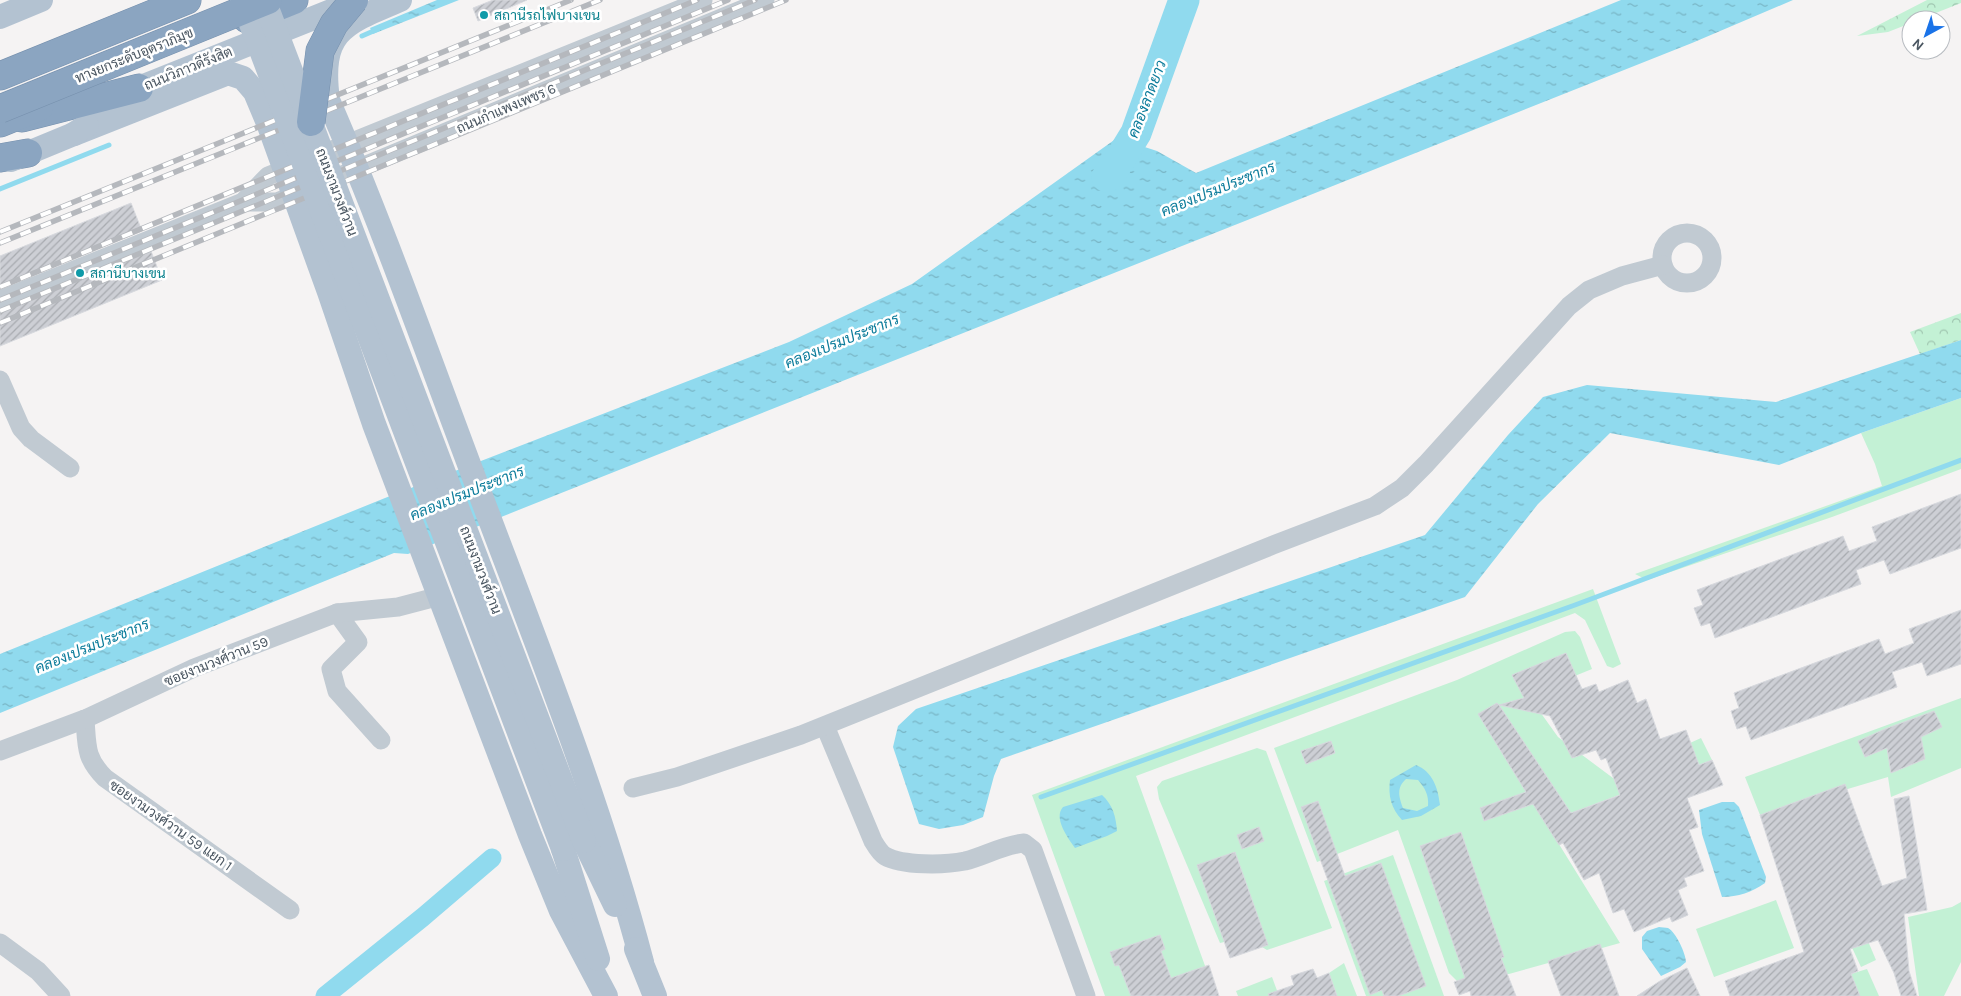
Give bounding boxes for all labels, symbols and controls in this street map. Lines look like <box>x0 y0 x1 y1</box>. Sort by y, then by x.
place label: สถานีรถไฟบางเขน <box>494 6 600 24</box>
marker: สถานีรถไฟบางเขน <box>478 9 490 21</box>
north arrow <box>1901 10 1951 60</box>
street label: ทางยกระดับอุตราภิมุข <box>73 24 196 88</box>
text: N <box>1909 35 1927 54</box>
street label: ถนนวิภาวดีรังสิต <box>141 42 235 94</box>
water label: คลองลาดยาว <box>1124 57 1170 140</box>
street label: ถนนกำแพงเพชร 6 <box>454 80 558 137</box>
street label: ถนนงามวงศ์วาน <box>312 146 362 238</box>
water label: คลองเปรมประชากร <box>1158 158 1278 220</box>
place label: สถานีบางเขน <box>90 264 166 282</box>
marker: สถานีบางเขน <box>74 267 86 279</box>
water label: คลองเปรมประชากร <box>782 310 902 372</box>
water label: คลองเปรมประชากร <box>407 462 527 524</box>
street label: ถนนงามวงศ์วาน <box>456 524 506 616</box>
water label: คลองเปรมประชากร <box>32 615 152 677</box>
street label: ซอยงามวงศ์วาน 59 <box>161 632 271 690</box>
street label: ซอยงามวงศ์วาน 59 แยก 1 <box>106 776 236 874</box>

